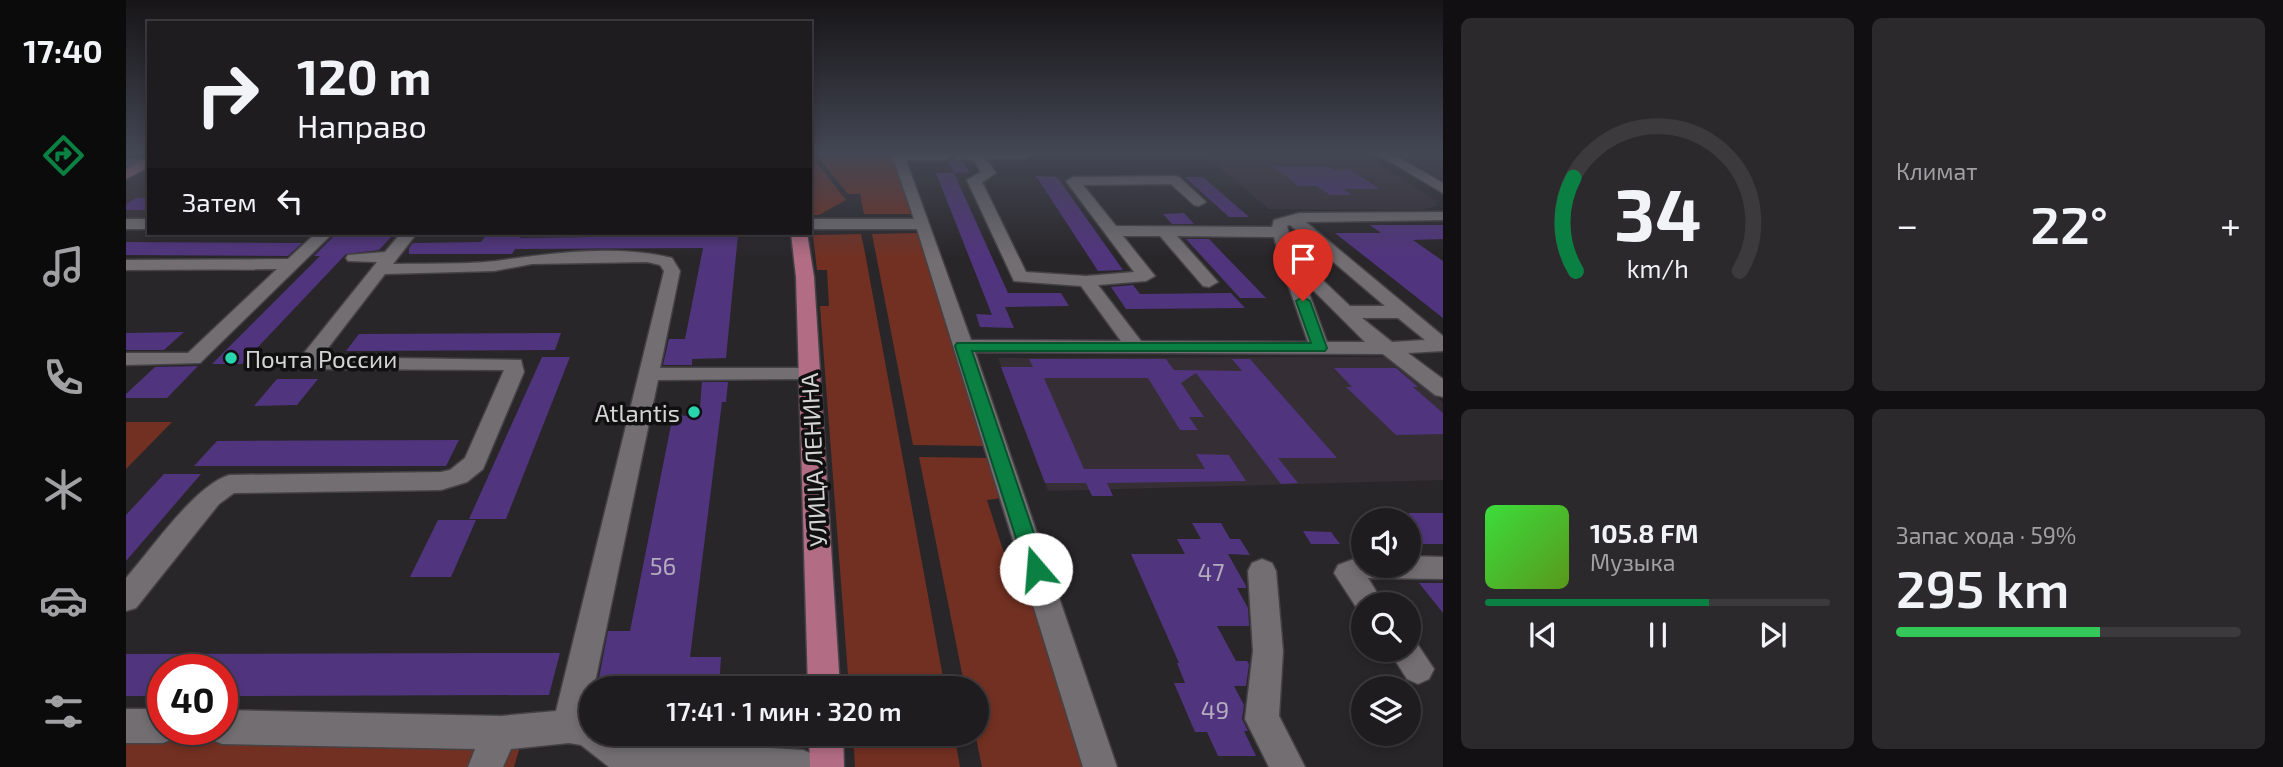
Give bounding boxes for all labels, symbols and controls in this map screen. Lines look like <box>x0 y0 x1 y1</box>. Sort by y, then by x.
text: 17:40 <box>23 31 103 69</box>
text: 120 m <box>297 46 431 105</box>
icon: right <box>182 49 273 140</box>
text: Направо <box>297 106 427 144</box>
icon: directions <box>39 131 88 180</box>
text: Климат <box>1896 157 1977 185</box>
text: 34 <box>1614 168 1701 256</box>
icon: left <box>271 182 309 220</box>
text: Затем <box>182 186 257 217</box>
text: 22° <box>2030 192 2108 254</box>
text: − <box>1896 201 1918 247</box>
text: + <box>2220 201 2241 247</box>
pin <box>1273 229 1333 301</box>
icon: arrive <box>1284 240 1322 278</box>
icon: music <box>39 242 88 291</box>
text: km/h <box>1626 252 1689 282</box>
place label: Почта России <box>245 344 397 373</box>
marker: Почта России <box>223 350 239 366</box>
icon: phone <box>39 353 88 402</box>
street label: УЛИЦА ЛЕНИНА <box>794 372 832 548</box>
place label: Atlantis <box>595 398 680 427</box>
marker: Atlantis <box>686 404 702 420</box>
icon: climate <box>39 465 88 514</box>
map controls <box>1351 508 1421 746</box>
button: sound <box>1351 508 1421 578</box>
text: 105.8 FM <box>1590 517 1698 548</box>
text: Запас хода · 59% <box>1896 521 2076 549</box>
position arrow <box>999 532 1073 606</box>
text: Музыка <box>1590 548 1675 576</box>
house number: 56 <box>650 551 676 580</box>
text: 295 km <box>1896 556 2069 618</box>
house number: 47 <box>1197 557 1225 586</box>
icon: car <box>39 576 88 625</box>
button: search <box>1351 592 1421 662</box>
icon: previous <box>1524 616 1562 654</box>
icon: pause <box>1639 616 1677 654</box>
icon: next <box>1754 616 1792 654</box>
speed limit sign: 40 <box>147 654 238 745</box>
button: layers <box>1351 676 1421 746</box>
icon: filters <box>39 687 88 736</box>
text: 17:41 · 1 мин · 320 m <box>666 695 902 726</box>
house number: 49 <box>1201 695 1229 724</box>

